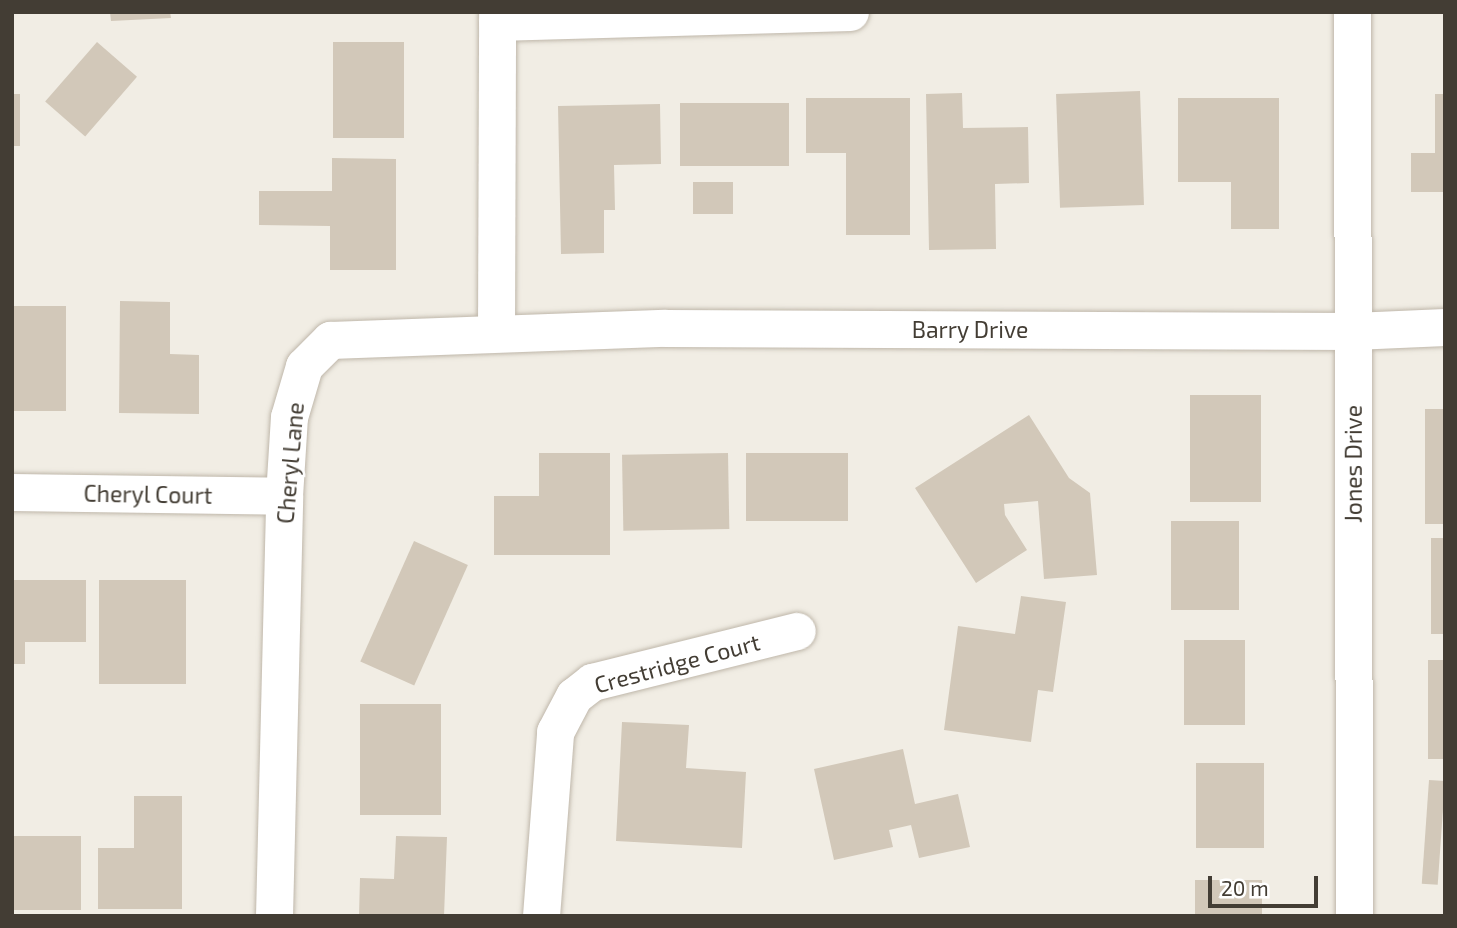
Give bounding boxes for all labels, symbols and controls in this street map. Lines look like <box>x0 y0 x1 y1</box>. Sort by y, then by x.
street label: Barry Drive <box>911 315 1029 343</box>
street label: Cheryl Lane <box>271 401 309 525</box>
street label: Jones Drive <box>1339 405 1367 523</box>
street label: Cheryl Court <box>83 479 213 509</box>
street label: Crestridge Court <box>591 628 763 698</box>
scale bar <box>1212 862 1322 906</box>
text: 20 m <box>1221 875 1269 900</box>

